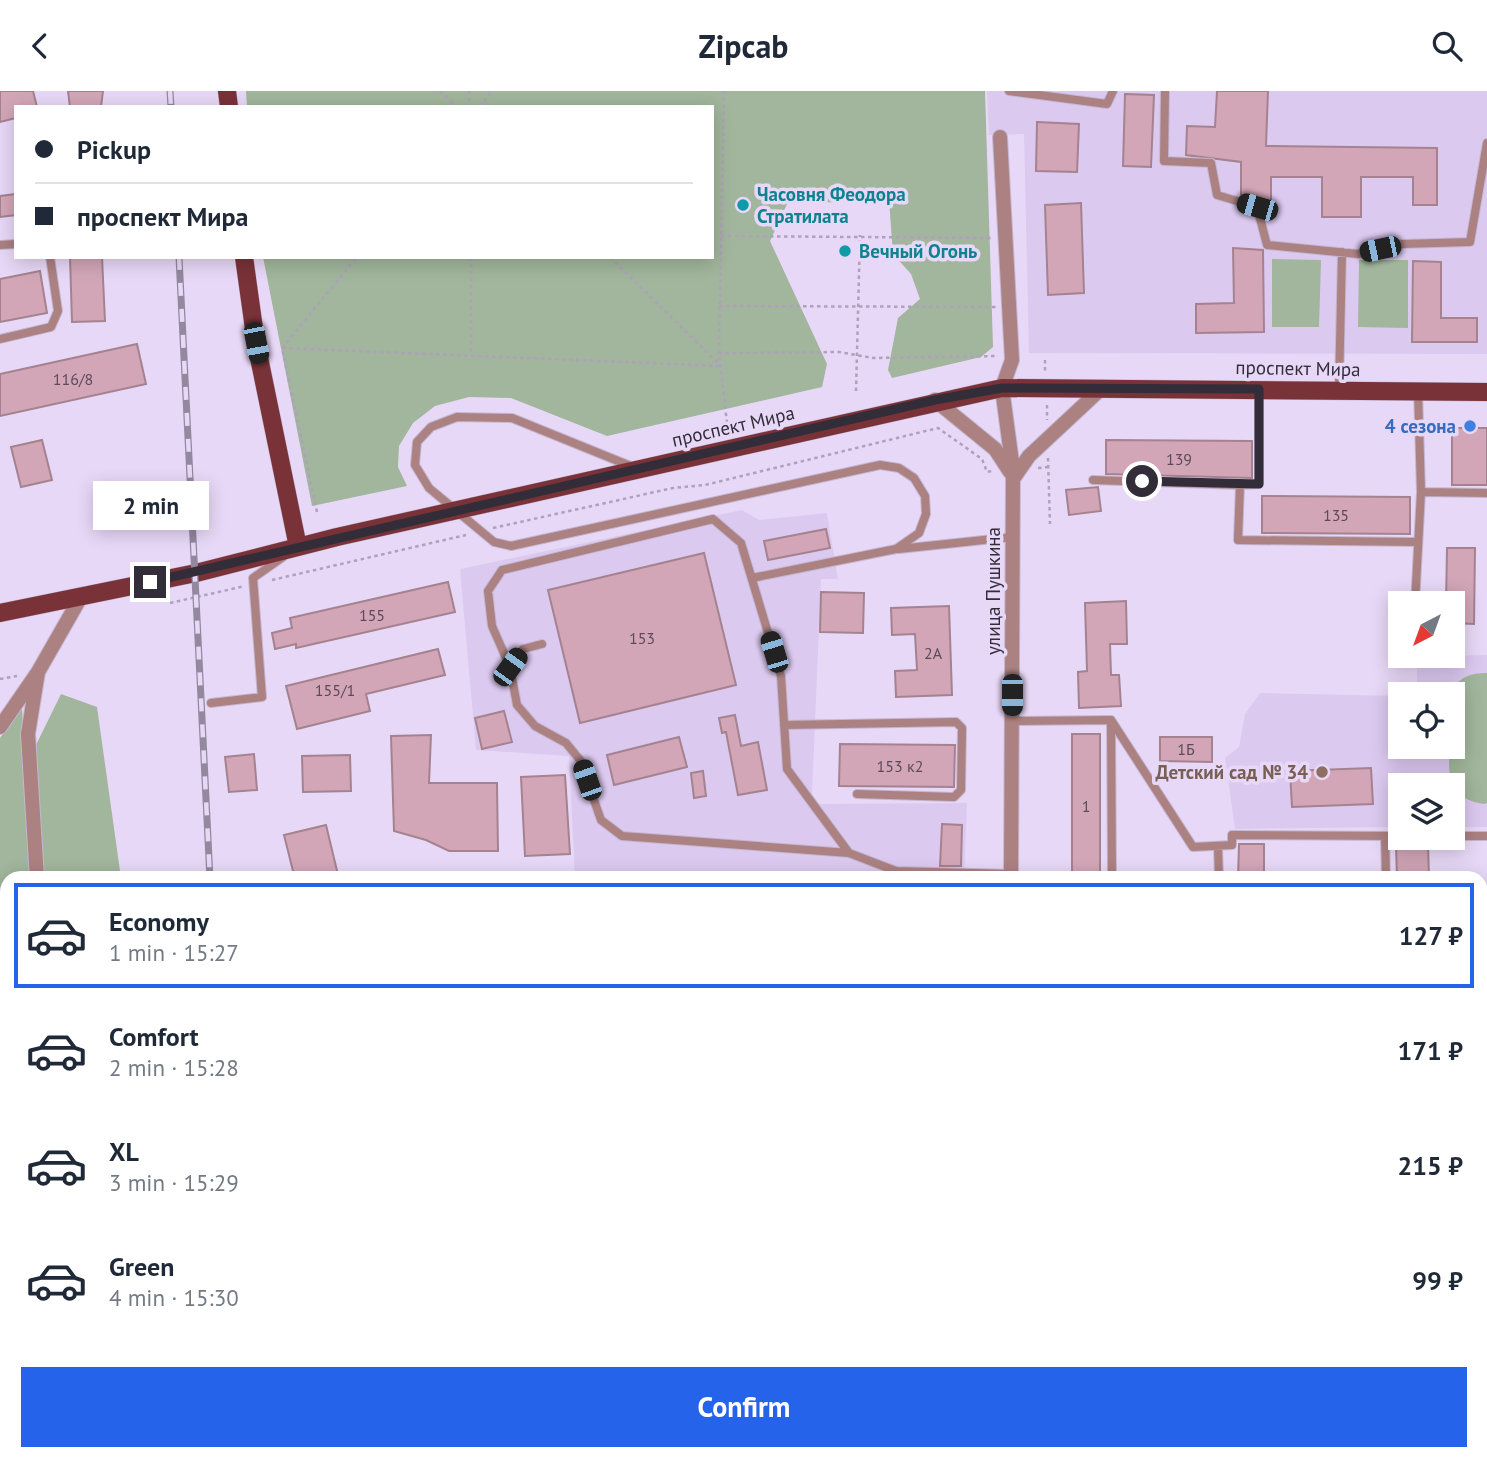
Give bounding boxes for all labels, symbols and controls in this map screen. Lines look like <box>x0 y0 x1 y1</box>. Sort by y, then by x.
text: Zipcab <box>698 25 789 67</box>
icon: back <box>21 27 59 65</box>
icon: search <box>1428 27 1466 65</box>
text: Pickup <box>77 133 151 166</box>
place label: Часовня Феодора Стратилата <box>757 182 906 228</box>
car <box>1234 191 1281 223</box>
marker: Часовня Феодора Стратилата <box>735 197 751 213</box>
text: проспект Мира <box>77 200 248 233</box>
car <box>1358 234 1403 264</box>
place label: Вечный Огонь <box>859 239 977 263</box>
marker: Вечный Огонь <box>837 243 853 259</box>
car <box>242 320 271 366</box>
street label: проспект Мира <box>1235 355 1361 381</box>
house number: 116/8 <box>53 369 93 389</box>
street label: проспект Мира <box>669 400 797 452</box>
place label: 4 сезона <box>1385 414 1456 438</box>
marker: 4 сезона <box>1462 418 1478 434</box>
house number: 139 <box>1166 449 1192 469</box>
route start <box>1126 465 1158 497</box>
callout: 2 min <box>92 481 208 529</box>
text: 2 min <box>123 491 179 520</box>
house number: 135 <box>1323 505 1349 525</box>
street label: улица Пушкина <box>981 527 1005 655</box>
route end <box>134 566 166 598</box>
north arrow <box>1388 591 1465 669</box>
map controls <box>1388 591 1465 850</box>
house number: 155 <box>359 605 385 625</box>
house number: 153 <box>629 628 655 648</box>
car <box>758 629 791 675</box>
house number: 2А <box>924 643 943 663</box>
car <box>490 644 531 690</box>
car <box>1002 674 1023 716</box>
house number: 155/1 <box>315 680 355 700</box>
button: locate <box>1388 682 1465 759</box>
house number: 1Б <box>1177 739 1195 759</box>
house number: 153 к2 <box>877 756 923 776</box>
car <box>571 757 604 803</box>
place label: Детский сад № 34 <box>1156 760 1308 784</box>
marker: Детский сад № 34 <box>1314 764 1330 780</box>
button: layers <box>1388 773 1465 850</box>
house number: 1 <box>1082 796 1090 816</box>
icon: car <box>25 904 88 967</box>
text: Economy <box>109 905 209 938</box>
text: 127 ₽ <box>1399 919 1463 952</box>
text: 1 min · 15:27 <box>109 938 239 967</box>
icon: car <box>25 1019 88 1082</box>
text: Comfort <box>109 1020 199 1053</box>
text: 171 ₽ <box>1397 1034 1463 1067</box>
text: 2 min · 15:28 <box>109 1053 239 1082</box>
icon: car <box>25 1134 88 1197</box>
text: XL <box>109 1135 139 1168</box>
text: 215 ₽ <box>1397 1149 1463 1182</box>
text: 3 min · 15:29 <box>109 1168 239 1197</box>
icon: car <box>25 1249 88 1312</box>
text: Green <box>109 1250 174 1283</box>
text: 99 ₽ <box>1412 1264 1463 1297</box>
text: 4 min · 15:30 <box>109 1283 239 1312</box>
button: Confirm <box>21 1367 1467 1447</box>

